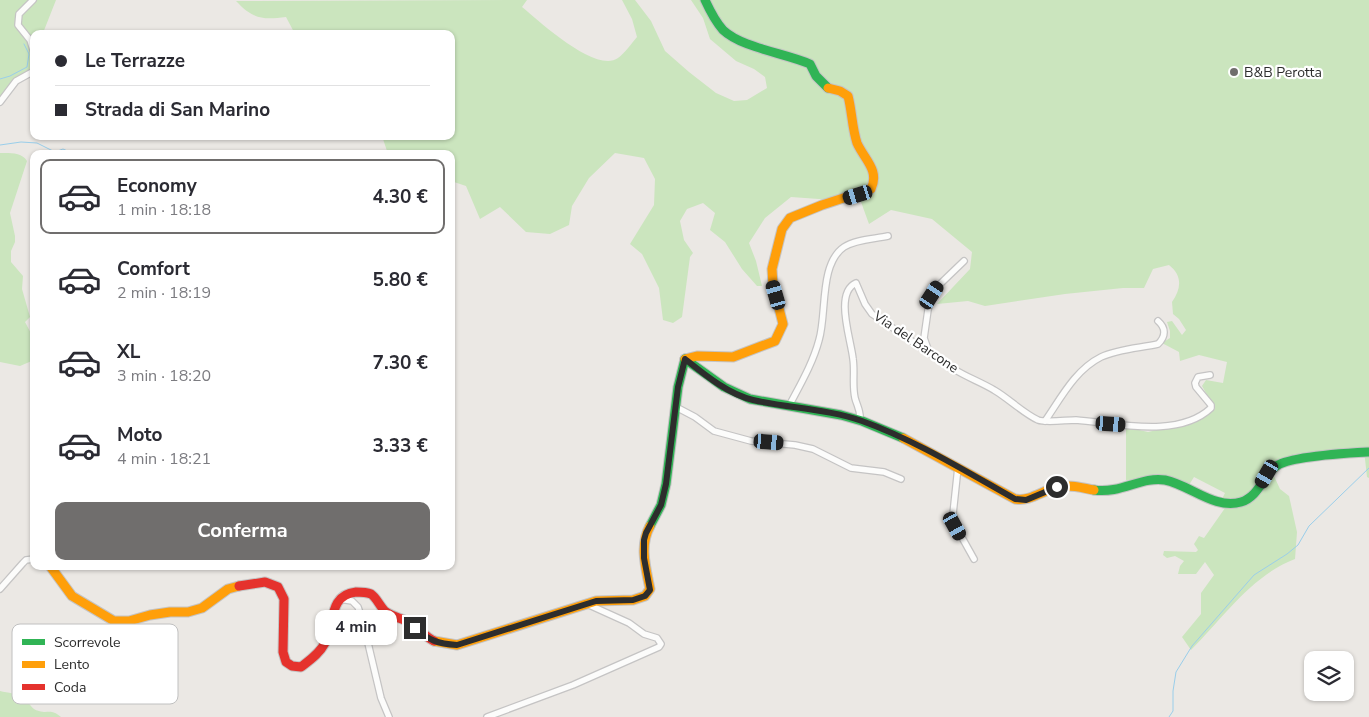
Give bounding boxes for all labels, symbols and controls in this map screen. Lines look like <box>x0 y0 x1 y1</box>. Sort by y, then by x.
text: Le Terrazze <box>85 48 185 74</box>
place label: B&B Perotta <box>1244 63 1322 82</box>
marker: B&B Perotta <box>1228 66 1240 78</box>
text: Strada di San Marino <box>85 97 270 123</box>
text: Economy <box>117 173 197 199</box>
icon: car <box>57 174 102 219</box>
car <box>841 183 874 207</box>
text: 4.30 € <box>373 184 428 210</box>
text: 1 min · 18:18 <box>117 199 211 221</box>
text: Comfort <box>117 256 190 282</box>
icon: car <box>57 257 102 302</box>
text: 5.80 € <box>373 267 428 293</box>
car <box>917 278 946 312</box>
car <box>764 279 787 311</box>
text: 2 min · 18:19 <box>117 282 211 304</box>
street label: Via del Barcone <box>869 306 962 377</box>
text: XL <box>117 339 140 365</box>
icon: car <box>57 340 102 385</box>
text: 7.30 € <box>373 350 428 376</box>
text: 3 min · 18:20 <box>117 365 211 387</box>
car <box>1095 415 1126 433</box>
text: Moto <box>117 422 163 448</box>
icon: car <box>57 423 102 468</box>
text: 3.33 € <box>373 433 428 459</box>
car <box>753 433 784 451</box>
text: 4 min · 18:21 <box>117 448 211 470</box>
car <box>1253 457 1280 491</box>
route start <box>1046 476 1068 498</box>
button: Conferma <box>55 502 430 560</box>
car <box>941 509 968 543</box>
callout: 4 min <box>315 610 398 646</box>
text: 4 min <box>335 616 377 638</box>
route end <box>404 617 426 639</box>
legend <box>12 624 178 704</box>
text: Scorrevole <box>54 633 120 652</box>
map controls <box>1304 651 1354 701</box>
button: layers <box>1304 651 1354 701</box>
text: Lento <box>54 655 90 674</box>
text: Coda <box>54 678 86 697</box>

